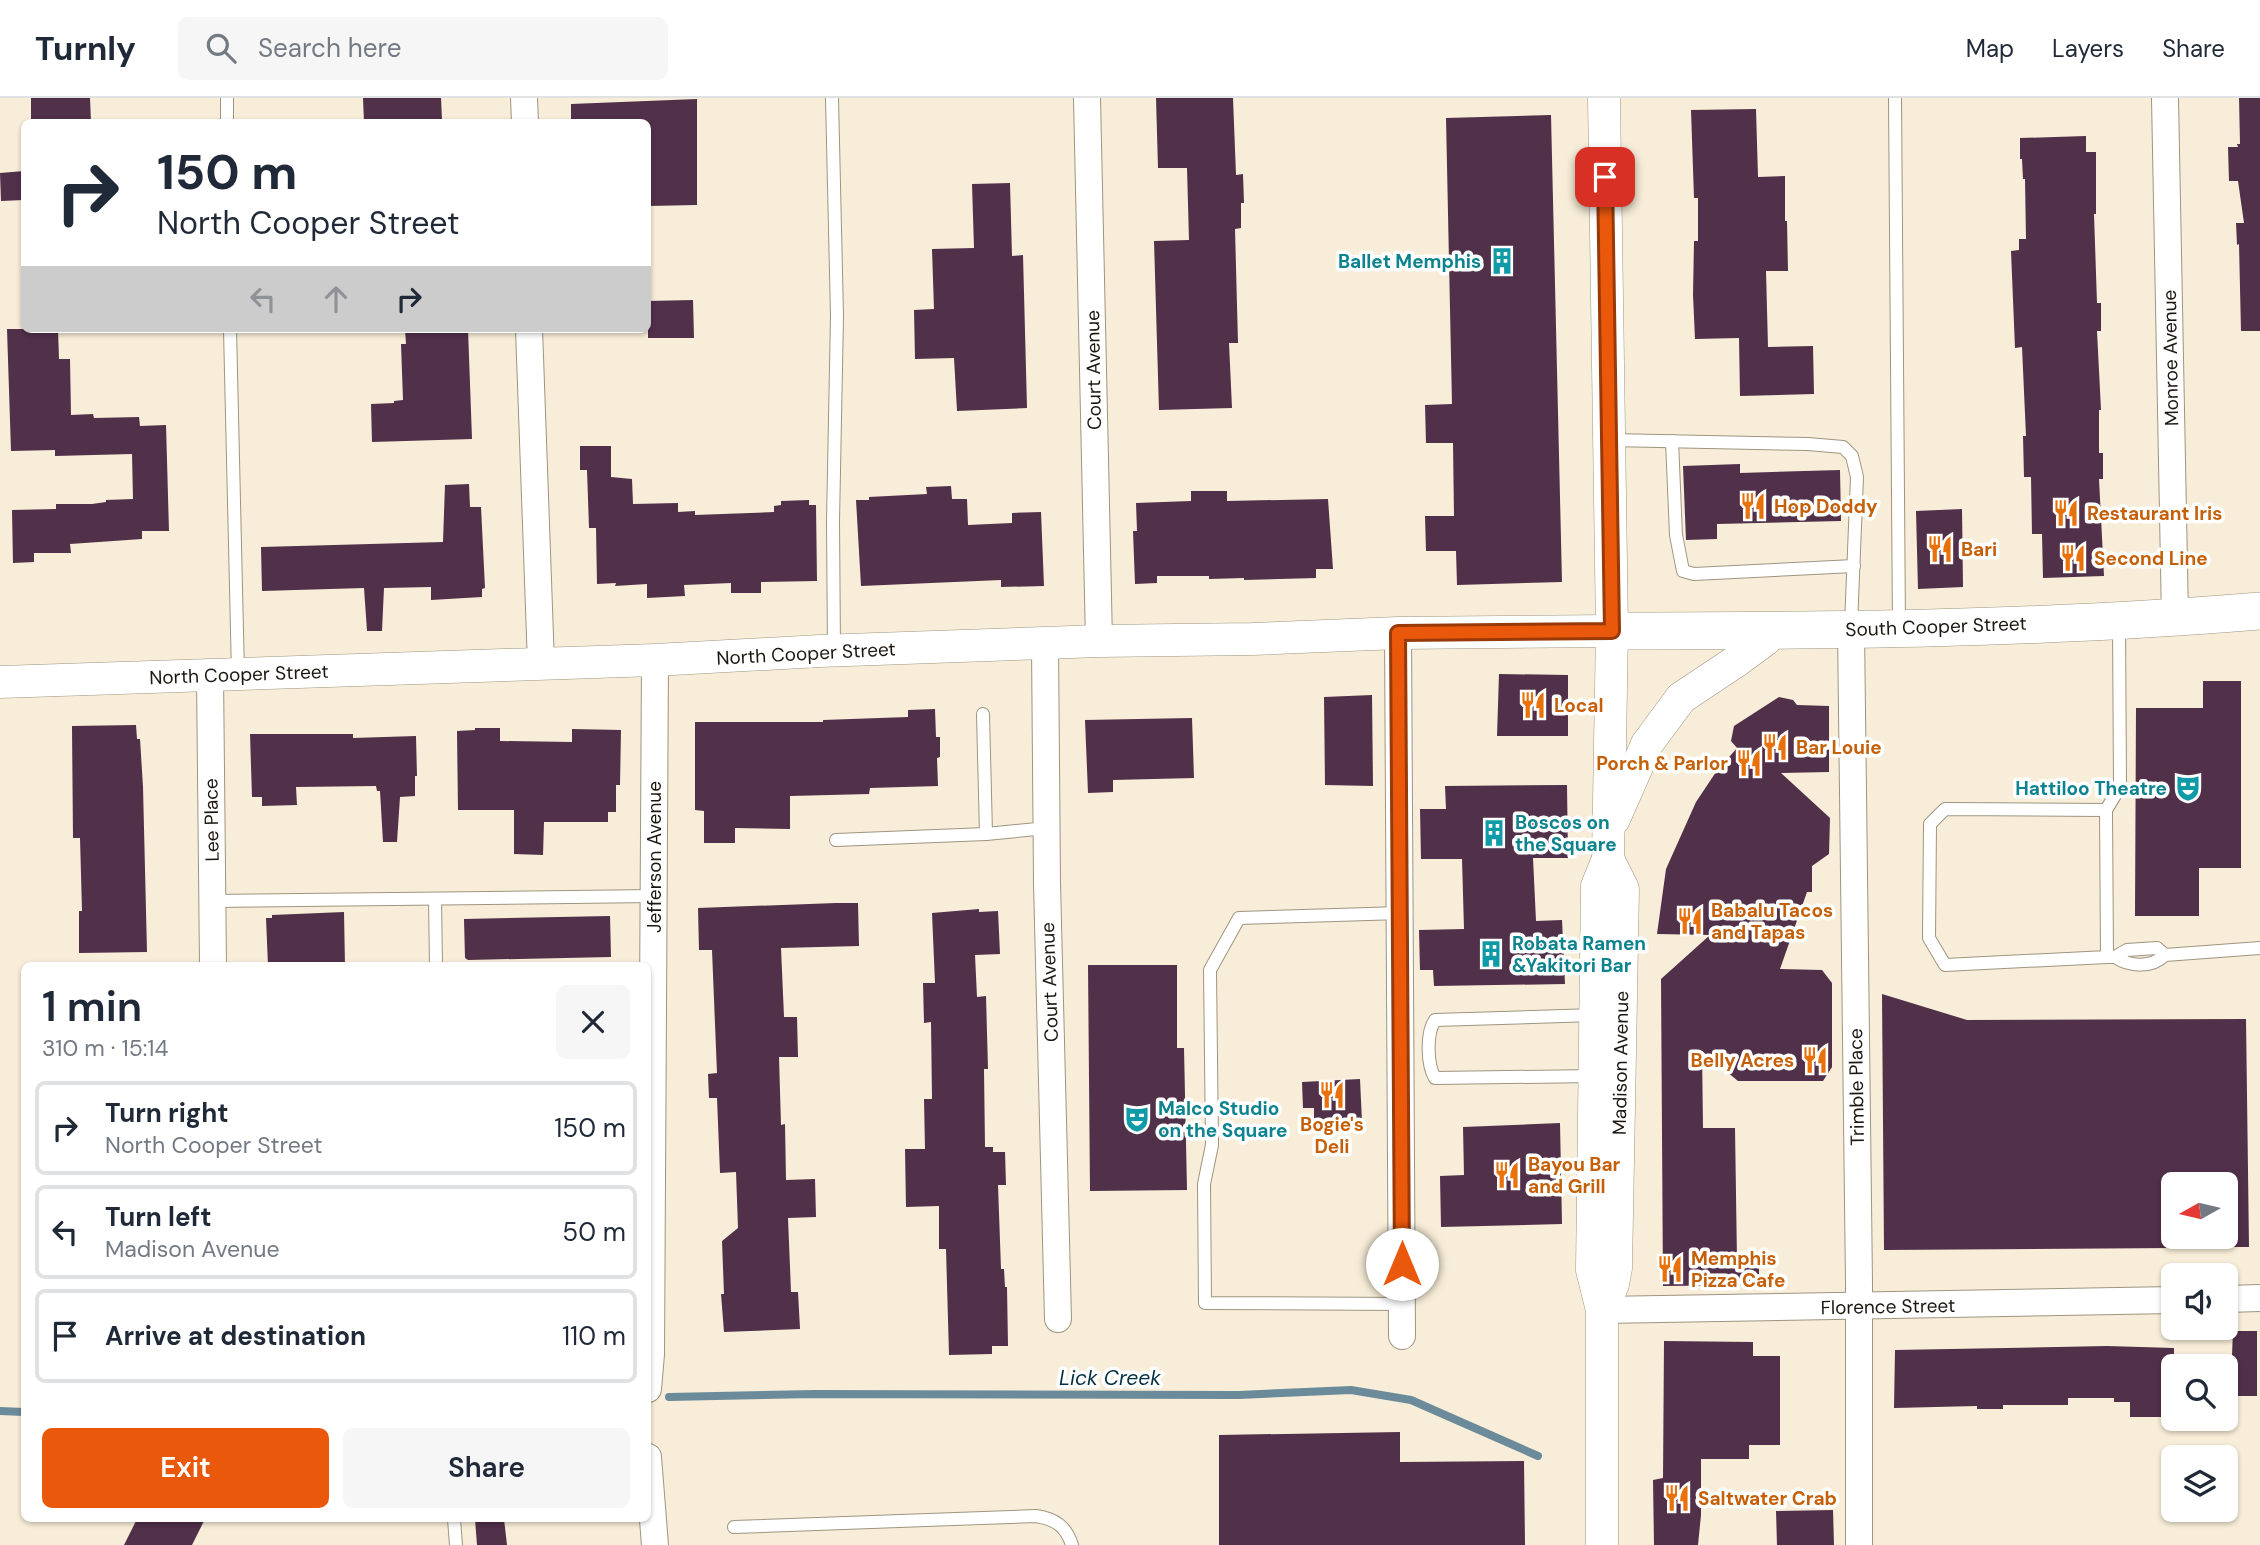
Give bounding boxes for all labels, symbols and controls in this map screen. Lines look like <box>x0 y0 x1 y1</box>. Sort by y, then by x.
search box <box>178 17 668 80</box>
text: Turnly <box>35 27 136 70</box>
icon: search <box>202 29 240 67</box>
text: Search here <box>258 31 401 65</box>
text: Map <box>1966 33 2014 64</box>
text: Layers <box>2052 33 2124 64</box>
text: Share <box>2162 33 2225 64</box>
text: 150 m <box>157 140 297 204</box>
icon: right <box>42 147 133 238</box>
pin <box>1575 147 1635 207</box>
icon: arrive <box>1586 158 1624 196</box>
text: North Cooper Street <box>157 202 460 244</box>
building icon: Ballet Memphis <box>1487 246 1517 276</box>
place label: Ballet Memphis <box>1338 249 1481 274</box>
icon: left <box>244 280 282 318</box>
icon: ahead <box>317 280 355 318</box>
icon: right <box>390 280 428 318</box>
street label: Monroe Avenue <box>2157 290 2184 426</box>
street label: Court Avenue <box>1080 310 1107 430</box>
restaurant icon: Hop Doddy <box>1738 491 1768 521</box>
place label: Hop Doddy <box>1774 494 1878 519</box>
restaurant icon: Restaurant Iris <box>2051 498 2081 528</box>
place label: Restaurant Iris <box>2087 501 2222 526</box>
restaurant icon: Bari <box>1925 534 1955 564</box>
place label: Bari <box>1961 537 1997 562</box>
restaurant icon: Second Line <box>2058 543 2088 573</box>
place label: Second Line <box>2094 546 2208 571</box>
street label: South Cooper Street <box>1845 611 2027 642</box>
street label: North Cooper Street <box>716 636 896 671</box>
street label: North Cooper Street <box>149 659 329 690</box>
restaurant icon: Local <box>1518 690 1548 720</box>
place label: Local <box>1554 693 1604 718</box>
restaurant icon: Bar Louie <box>1760 732 1790 762</box>
place label: Bar Louie <box>1796 735 1882 760</box>
restaurant icon: Porch & Parlor <box>1734 748 1764 778</box>
place label: Porch & Parlor <box>1596 751 1728 776</box>
theatre icon: Hattiloo Theatre <box>2173 773 2203 803</box>
place label: Hattiloo Theatre <box>2015 776 2167 801</box>
street label: Lee Place <box>198 778 225 862</box>
street label: Jefferson Avenue <box>642 781 667 933</box>
place label: Boscos on the Square <box>1515 810 1617 857</box>
building icon: Boscos on the Square <box>1479 818 1509 848</box>
place label: Babalu Tacos and Tapas <box>1711 898 1833 945</box>
restaurant icon: Babalu Tacos and Tapas <box>1675 906 1705 936</box>
street label: Court Avenue <box>1035 922 1064 1042</box>
place label: Robata Ramen &Yakitori Bar <box>1512 931 1646 978</box>
building icon: Robata Ramen &Yakitori Bar <box>1476 939 1506 969</box>
text: 1 min <box>42 979 142 1034</box>
button: close <box>556 985 630 1059</box>
street label: Madison Avenue <box>1607 991 1634 1135</box>
street label: Trimble Place <box>1843 1028 1870 1146</box>
text: 310 m · 15:14 <box>42 1033 169 1063</box>
restaurant icon: Belly Acres <box>1800 1045 1830 1075</box>
place label: Belly Acres <box>1691 1048 1794 1073</box>
restaurant icon: Bogie's Deli <box>1317 1080 1347 1110</box>
text: Turn right <box>105 1096 229 1130</box>
place label: Malco Studio on the Square <box>1158 1096 1287 1143</box>
theatre icon: Malco Studio on the Square <box>1122 1104 1152 1134</box>
icon: right <box>46 1109 84 1147</box>
text: 150 m <box>554 1111 626 1145</box>
place label: Bogie's Deli <box>1300 1112 1364 1159</box>
text: North Cooper Street <box>105 1130 322 1160</box>
place label: Bayou Bar and Grill <box>1528 1152 1621 1199</box>
restaurant icon: Bayou Bar and Grill <box>1492 1160 1522 1190</box>
north arrow <box>2161 1172 2238 1250</box>
map controls <box>2161 1172 2238 1522</box>
text: Turn left <box>105 1200 212 1234</box>
icon: left <box>46 1213 84 1251</box>
text: 50 m <box>562 1215 626 1249</box>
position arrow <box>1365 1227 1439 1301</box>
text: Madison Avenue <box>105 1234 279 1264</box>
place label: Memphis Pizza Cafe <box>1691 1246 1785 1293</box>
restaurant icon: Memphis Pizza Cafe <box>1655 1254 1685 1284</box>
button: sound <box>2161 1263 2238 1340</box>
street label: Florence Street <box>1820 1293 1956 1320</box>
icon: arrive <box>46 1317 84 1355</box>
text: Arrive at destination <box>105 1319 366 1353</box>
text: 110 m <box>562 1319 626 1353</box>
button: search <box>2161 1354 2238 1431</box>
water label: Lick Creek <box>1059 1364 1161 1392</box>
button: Exit <box>42 1428 329 1508</box>
button: Share <box>343 1428 630 1508</box>
button: layers <box>2161 1445 2238 1522</box>
restaurant icon: Saltwater Crab <box>1662 1483 1692 1513</box>
place label: Saltwater Crab <box>1698 1486 1837 1511</box>

